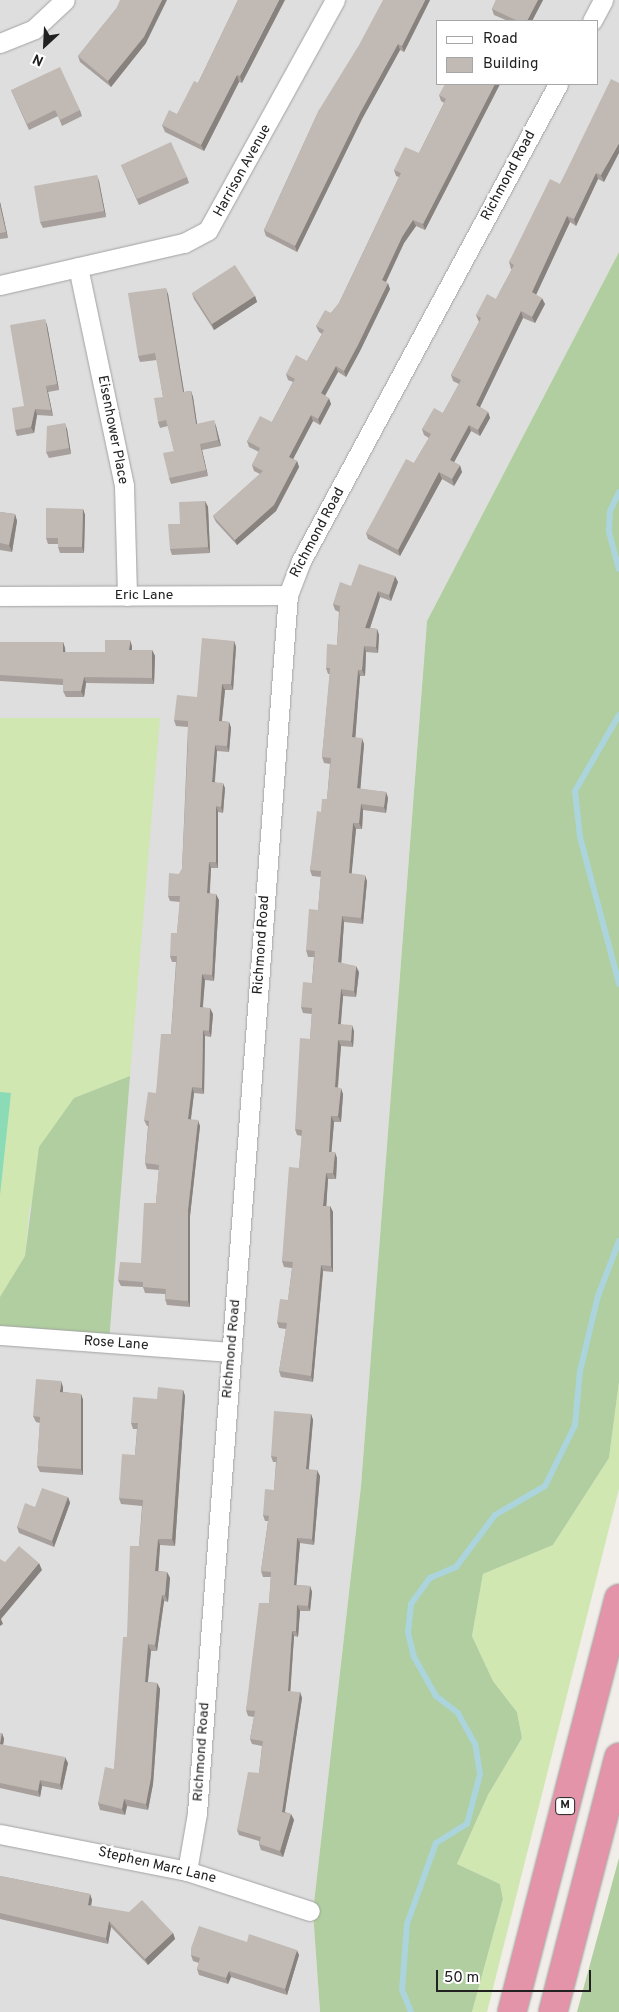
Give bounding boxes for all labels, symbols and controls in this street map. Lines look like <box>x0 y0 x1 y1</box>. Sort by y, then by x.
north arrow <box>20 20 70 70</box>
legend <box>436 20 599 85</box>
text: Road <box>483 30 518 49</box>
text: N <box>30 49 47 69</box>
text: Building <box>483 55 538 74</box>
street label: Harrison Avenue <box>211 122 275 220</box>
street label: Richmond Road <box>478 128 540 224</box>
street label: Eisenhower Place <box>93 374 131 486</box>
street label: Richmond Road <box>287 485 349 581</box>
street label: Eric Lane <box>115 588 173 604</box>
street label: Richmond Road <box>250 895 274 995</box>
street label: Richmond Road <box>219 1299 245 1399</box>
street label: Rose Lane <box>83 1333 149 1355</box>
street label: Richmond Road <box>190 1702 214 1802</box>
road number: M <box>555 1796 575 1815</box>
street label: Stephen Marc Lane <box>96 1844 218 1888</box>
scale bar <box>439 1960 594 1992</box>
text: 50 m <box>444 1969 479 1988</box>

